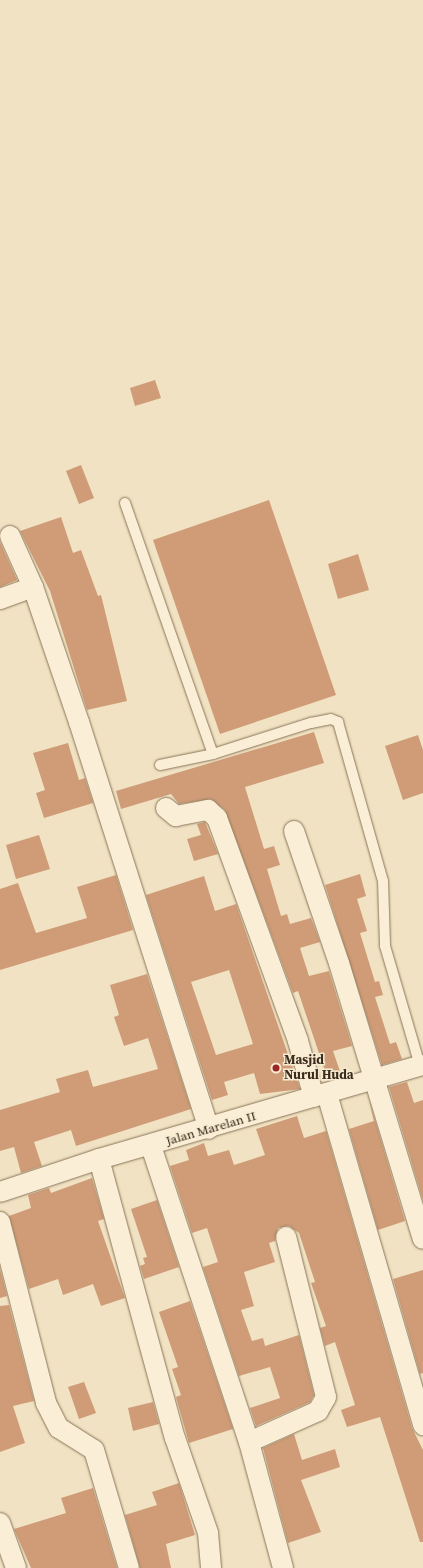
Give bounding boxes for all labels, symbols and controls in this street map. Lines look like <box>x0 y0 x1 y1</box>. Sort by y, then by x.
place label: Masjid Nurul Huda <box>284 1053 354 1084</box>
marker: Masjid Nurul Huda <box>271 1063 281 1073</box>
street label: Jalan Marelan II <box>164 1109 258 1149</box>

